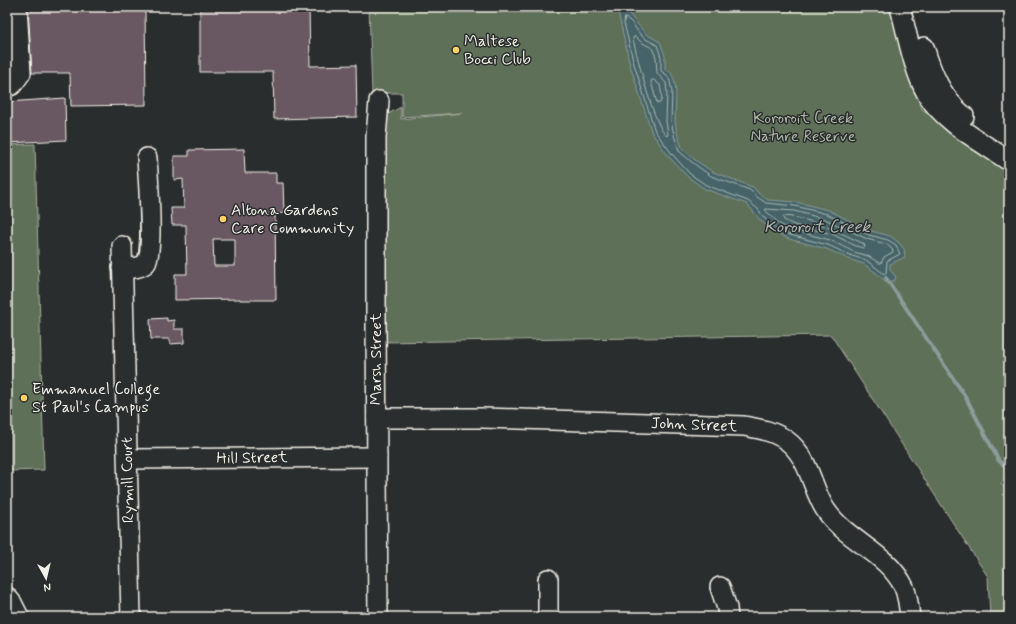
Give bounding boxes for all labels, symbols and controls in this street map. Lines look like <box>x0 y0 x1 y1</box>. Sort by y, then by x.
place label: Maltese Bocci Club <box>464 31 531 70</box>
marker: Maltese Bocci Club <box>451 45 461 55</box>
park label: Kororoit Creek Nature Reserve <box>750 108 856 147</box>
place label: Altona Gardens Care Community <box>231 200 354 239</box>
marker: Altona Gardens Care Community <box>218 214 228 224</box>
water label: Kororoit Creek <box>764 216 872 238</box>
street label: Marsh Street <box>366 312 387 405</box>
place label: Emmanuel College St Paul's Campus <box>32 379 160 418</box>
marker: Emmanuel College St Paul's Campus <box>19 393 29 403</box>
street label: John Street <box>651 413 738 437</box>
street label: Rymill Court <box>117 437 139 523</box>
street label: Hill Street <box>216 447 288 469</box>
north arrow <box>26 558 66 598</box>
text: N <box>43 579 52 594</box>

